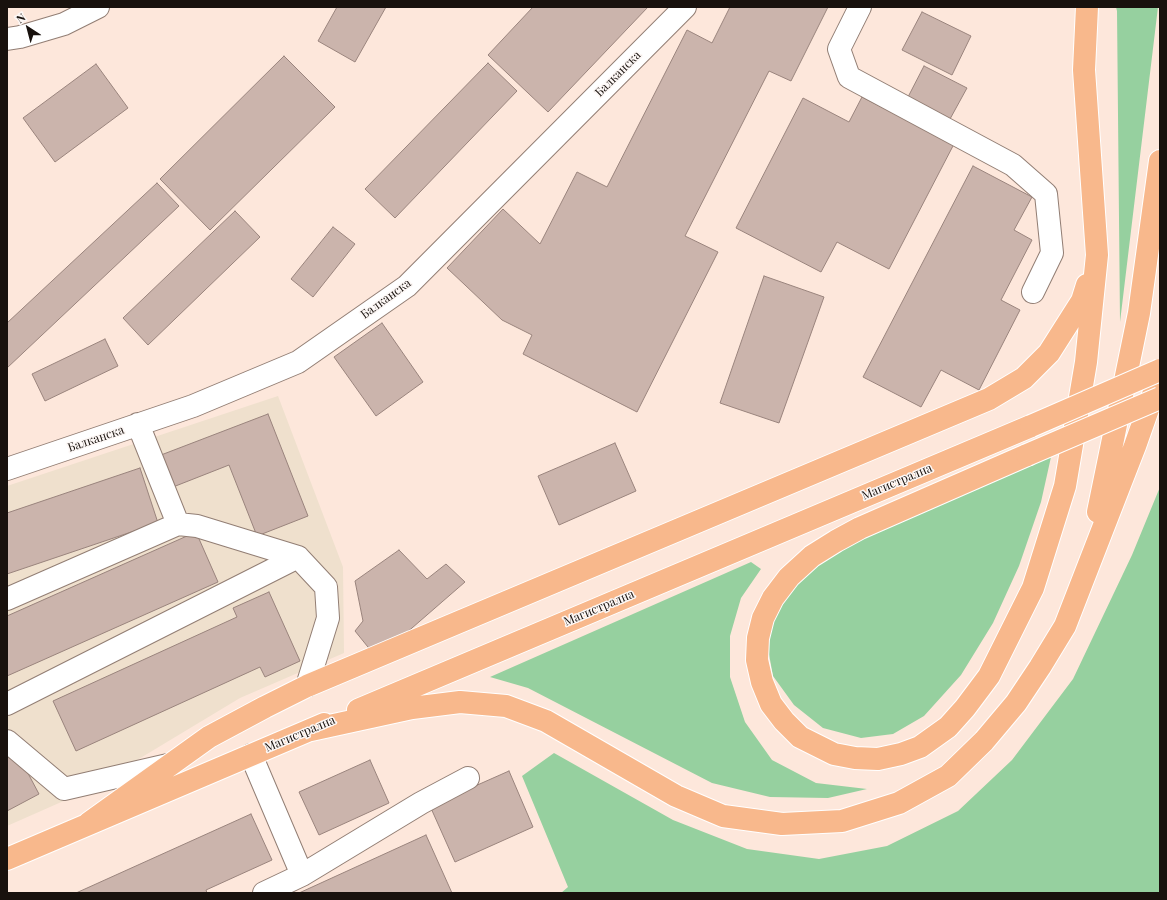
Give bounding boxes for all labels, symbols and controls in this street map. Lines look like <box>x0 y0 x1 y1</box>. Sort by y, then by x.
north arrow <box>8 8 48 48</box>
text: N <box>13 9 28 26</box>
street label: Балканска <box>592 48 644 100</box>
street label: Балканска <box>358 276 414 322</box>
street label: Балканска <box>66 423 126 455</box>
street label: Магистрална <box>860 461 934 503</box>
street label: Магистрална <box>562 587 636 629</box>
street label: Магистрална <box>263 713 337 755</box>

